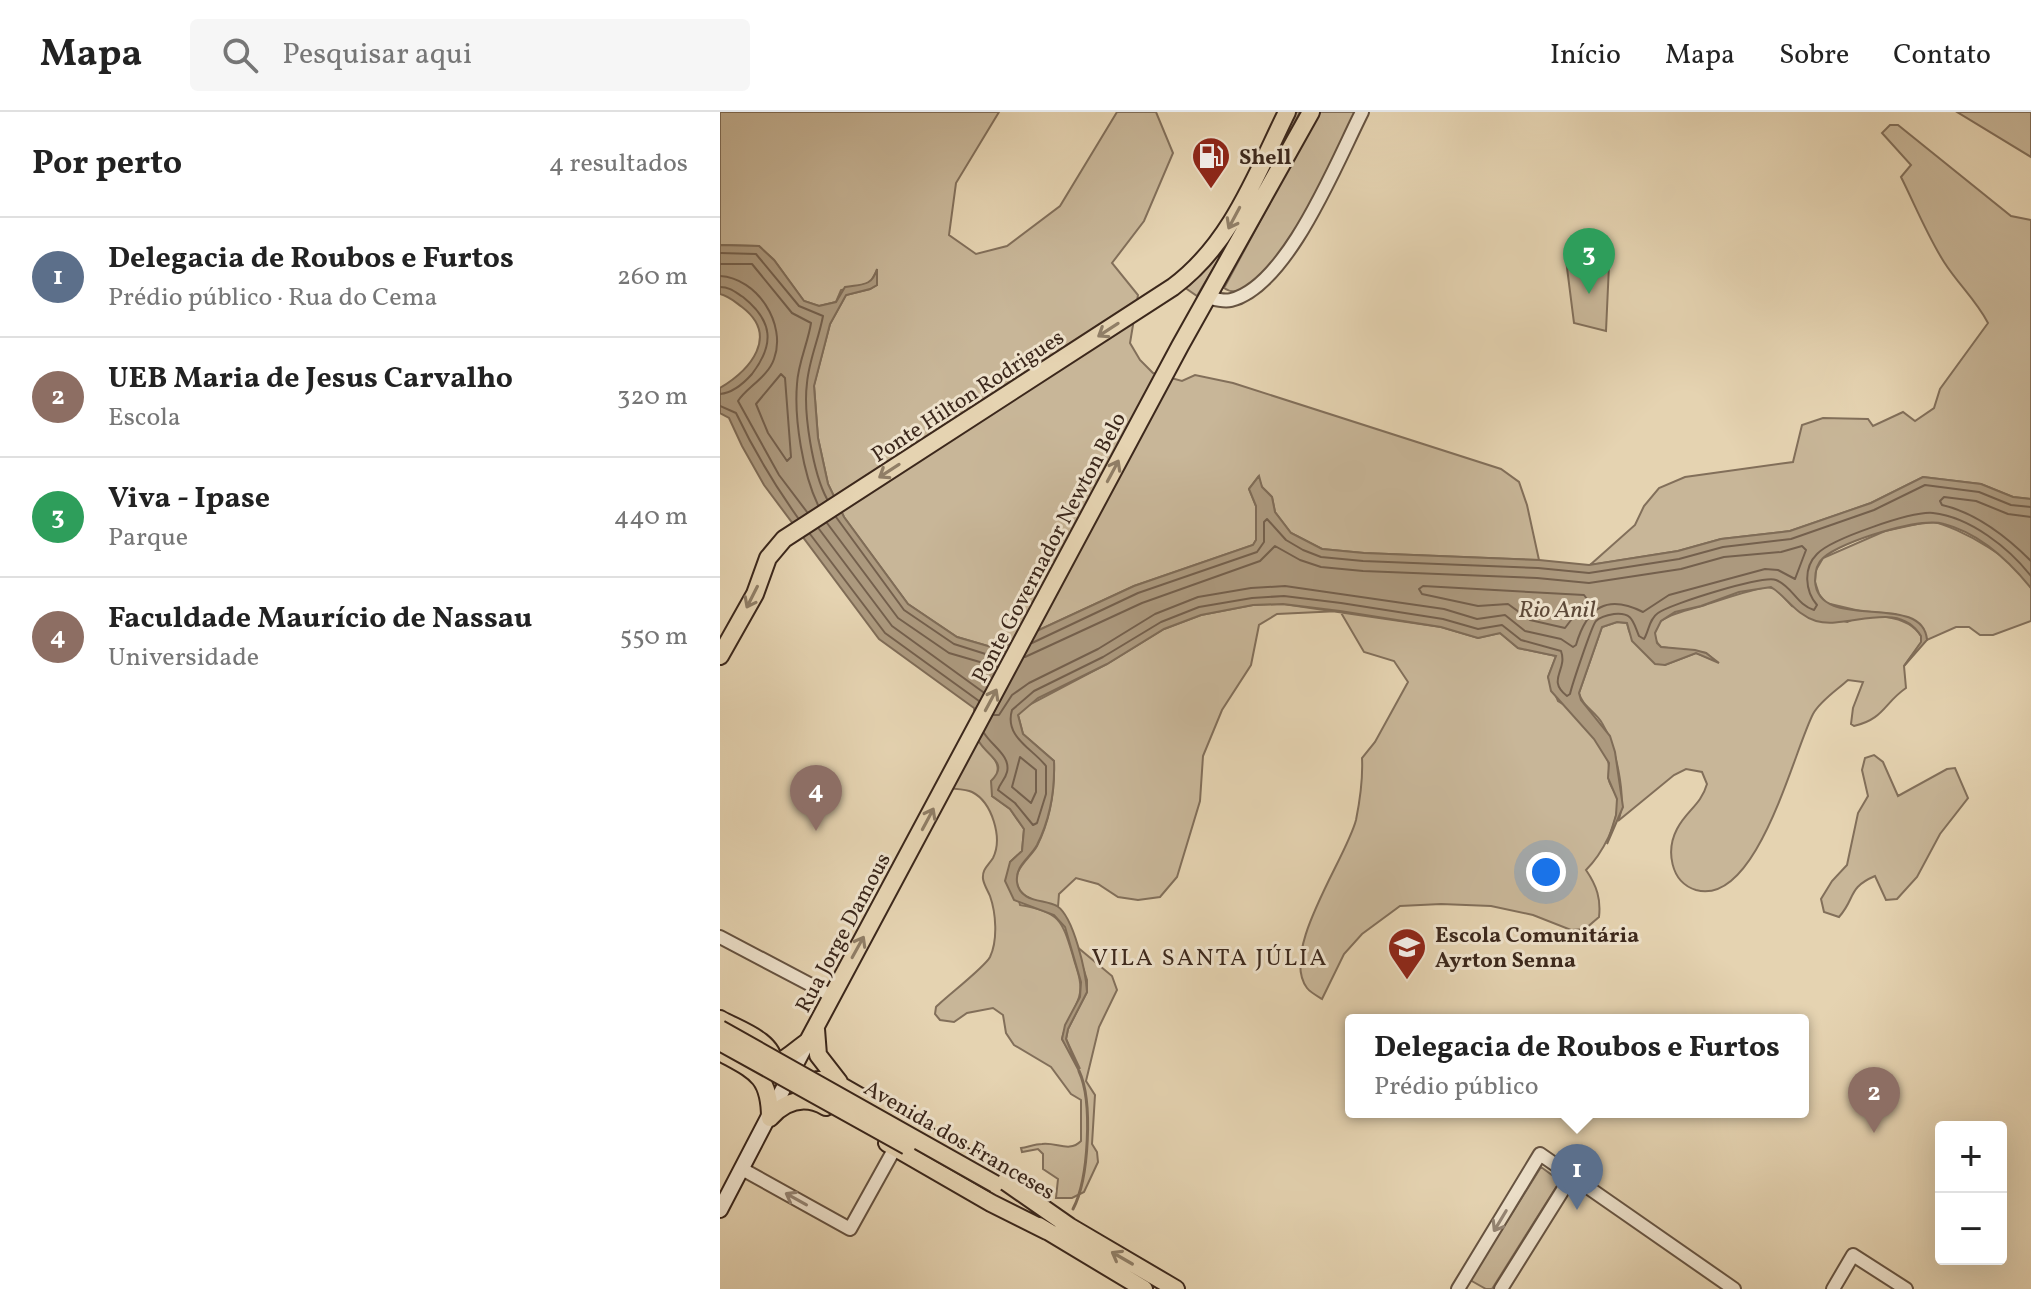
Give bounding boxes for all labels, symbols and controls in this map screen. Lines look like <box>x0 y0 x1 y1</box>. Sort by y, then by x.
search box <box>190 19 750 91</box>
text: Mapa <box>40 29 142 82</box>
icon: search <box>218 33 262 77</box>
text: Pesquisar aqui <box>282 34 472 76</box>
text: Início <box>1550 36 1621 75</box>
text: Mapa <box>1665 36 1735 75</box>
text: Sobre <box>1779 36 1849 75</box>
text: Contato <box>1893 36 1991 75</box>
fuel station icon: Shell <box>1190 135 1232 190</box>
text: Por perto <box>32 141 182 188</box>
place label: Shell <box>1239 143 1291 174</box>
text: 4 resultados <box>549 146 688 182</box>
one-way arrow <box>1225 206 1241 229</box>
pin: 3 <box>1563 228 1615 294</box>
text: Delegacia de Roubos e Furtos <box>108 238 514 280</box>
text: 1 <box>53 259 63 295</box>
text: 260 m <box>617 259 688 295</box>
text: Prédio público · Rua do Cema <box>108 280 437 316</box>
one-way arrow <box>1097 322 1120 338</box>
street label: Ponte Hilton Rodrigues <box>866 323 1071 471</box>
text: UEB Maria de Jesus Carvalho <box>108 358 513 400</box>
text: 2 <box>51 379 65 415</box>
text: 320 m <box>617 379 688 415</box>
text: Escola <box>108 400 181 436</box>
street label: Ponte Governador Newton Belo <box>965 407 1135 689</box>
one-way arrow <box>1106 460 1122 483</box>
one-way arrow <box>879 462 901 479</box>
text: Viva - Ipase <box>108 478 270 520</box>
text: 3 <box>51 499 65 535</box>
text: 440 m <box>614 499 688 535</box>
text: Parque <box>108 520 188 556</box>
one-way arrow <box>744 585 760 609</box>
water label: Rio Anil <box>1518 594 1596 628</box>
text: Faculdade Maurício de Nassau <box>108 598 532 640</box>
text: 4 <box>50 619 66 655</box>
text: 550 m <box>620 619 688 655</box>
text: Universidade <box>108 640 259 676</box>
one-way arrow <box>983 689 999 713</box>
pin: 4 <box>790 765 842 831</box>
one-way arrow <box>920 808 936 831</box>
street label: Rua Jorge Damous <box>789 848 899 1019</box>
your location <box>1526 852 1566 892</box>
place label: Escola Comunitária Ayrton Senna <box>1435 921 1639 977</box>
school or university icon: Escola Comunitária Ayrton Senna <box>1386 926 1428 981</box>
one-way arrow <box>851 936 867 960</box>
district label: VILA SANTA JÚLIA <box>1091 942 1329 976</box>
popup <box>1345 1014 1809 1118</box>
text: Delegacia de Roubos e Furtos <box>1374 1027 1780 1069</box>
pin: 2 <box>1848 1067 1900 1133</box>
text: Prédio público <box>1374 1069 1539 1105</box>
street label: Avenida dos Franceses <box>857 1074 1060 1209</box>
map controls <box>1935 1121 2007 1265</box>
button: + <box>1935 1121 2007 1193</box>
pin: 1 <box>1551 1144 1603 1210</box>
one-way arrow <box>785 1191 808 1207</box>
button: − <box>1935 1193 2007 1265</box>
one-way arrow <box>1491 1209 1507 1232</box>
one-way arrow <box>1111 1250 1134 1266</box>

